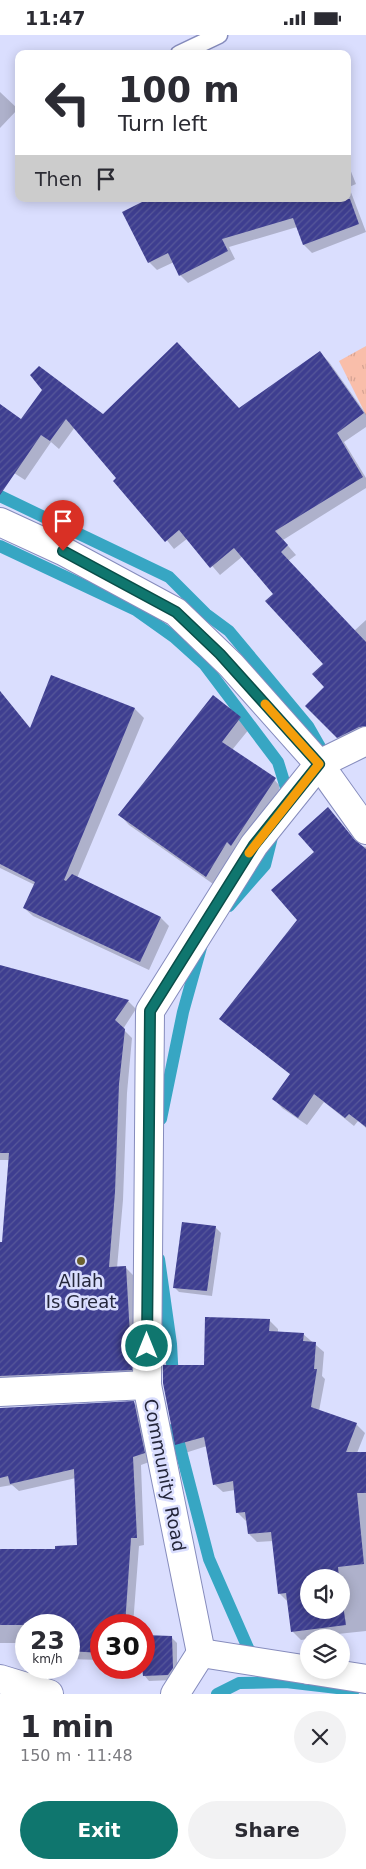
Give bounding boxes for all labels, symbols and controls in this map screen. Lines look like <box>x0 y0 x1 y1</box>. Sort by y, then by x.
text: 11:47 <box>25 7 85 29</box>
icon: left <box>35 70 100 135</box>
text: 100 m <box>118 70 240 110</box>
text: Turn left <box>118 111 207 136</box>
icon: arrive <box>92 165 120 193</box>
text: Then <box>35 168 82 190</box>
pin <box>42 500 84 551</box>
icon: arrive <box>49 507 77 535</box>
marker: Allah Is Great <box>75 1255 87 1267</box>
place label: Allah Is Great <box>46 1270 116 1312</box>
position arrow <box>120 1319 172 1371</box>
street label: Community Road <box>140 1397 190 1553</box>
map controls <box>300 1569 350 1679</box>
button: sound <box>300 1569 350 1619</box>
speed limit sign: 30 <box>90 1614 155 1679</box>
text: 23 <box>30 1626 65 1655</box>
button: layers <box>300 1629 350 1679</box>
text: km/h <box>32 1652 63 1666</box>
text: 1 min <box>20 1709 114 1744</box>
button: close <box>294 1711 346 1763</box>
text: 150 m · 11:48 <box>20 1746 133 1765</box>
button: Exit <box>20 1801 178 1859</box>
button: Share <box>188 1801 346 1859</box>

